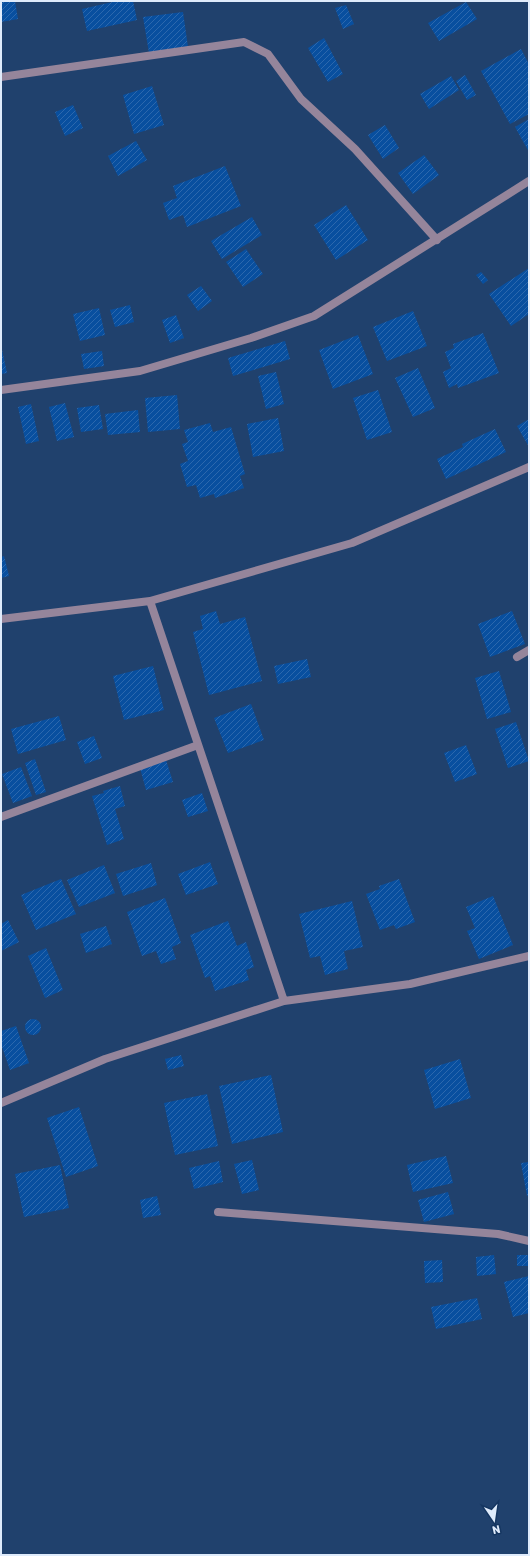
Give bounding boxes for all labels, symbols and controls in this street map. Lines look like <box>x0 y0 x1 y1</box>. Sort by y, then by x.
north arrow <box>474 1500 514 1540</box>
text: N <box>491 1522 501 1536</box>

